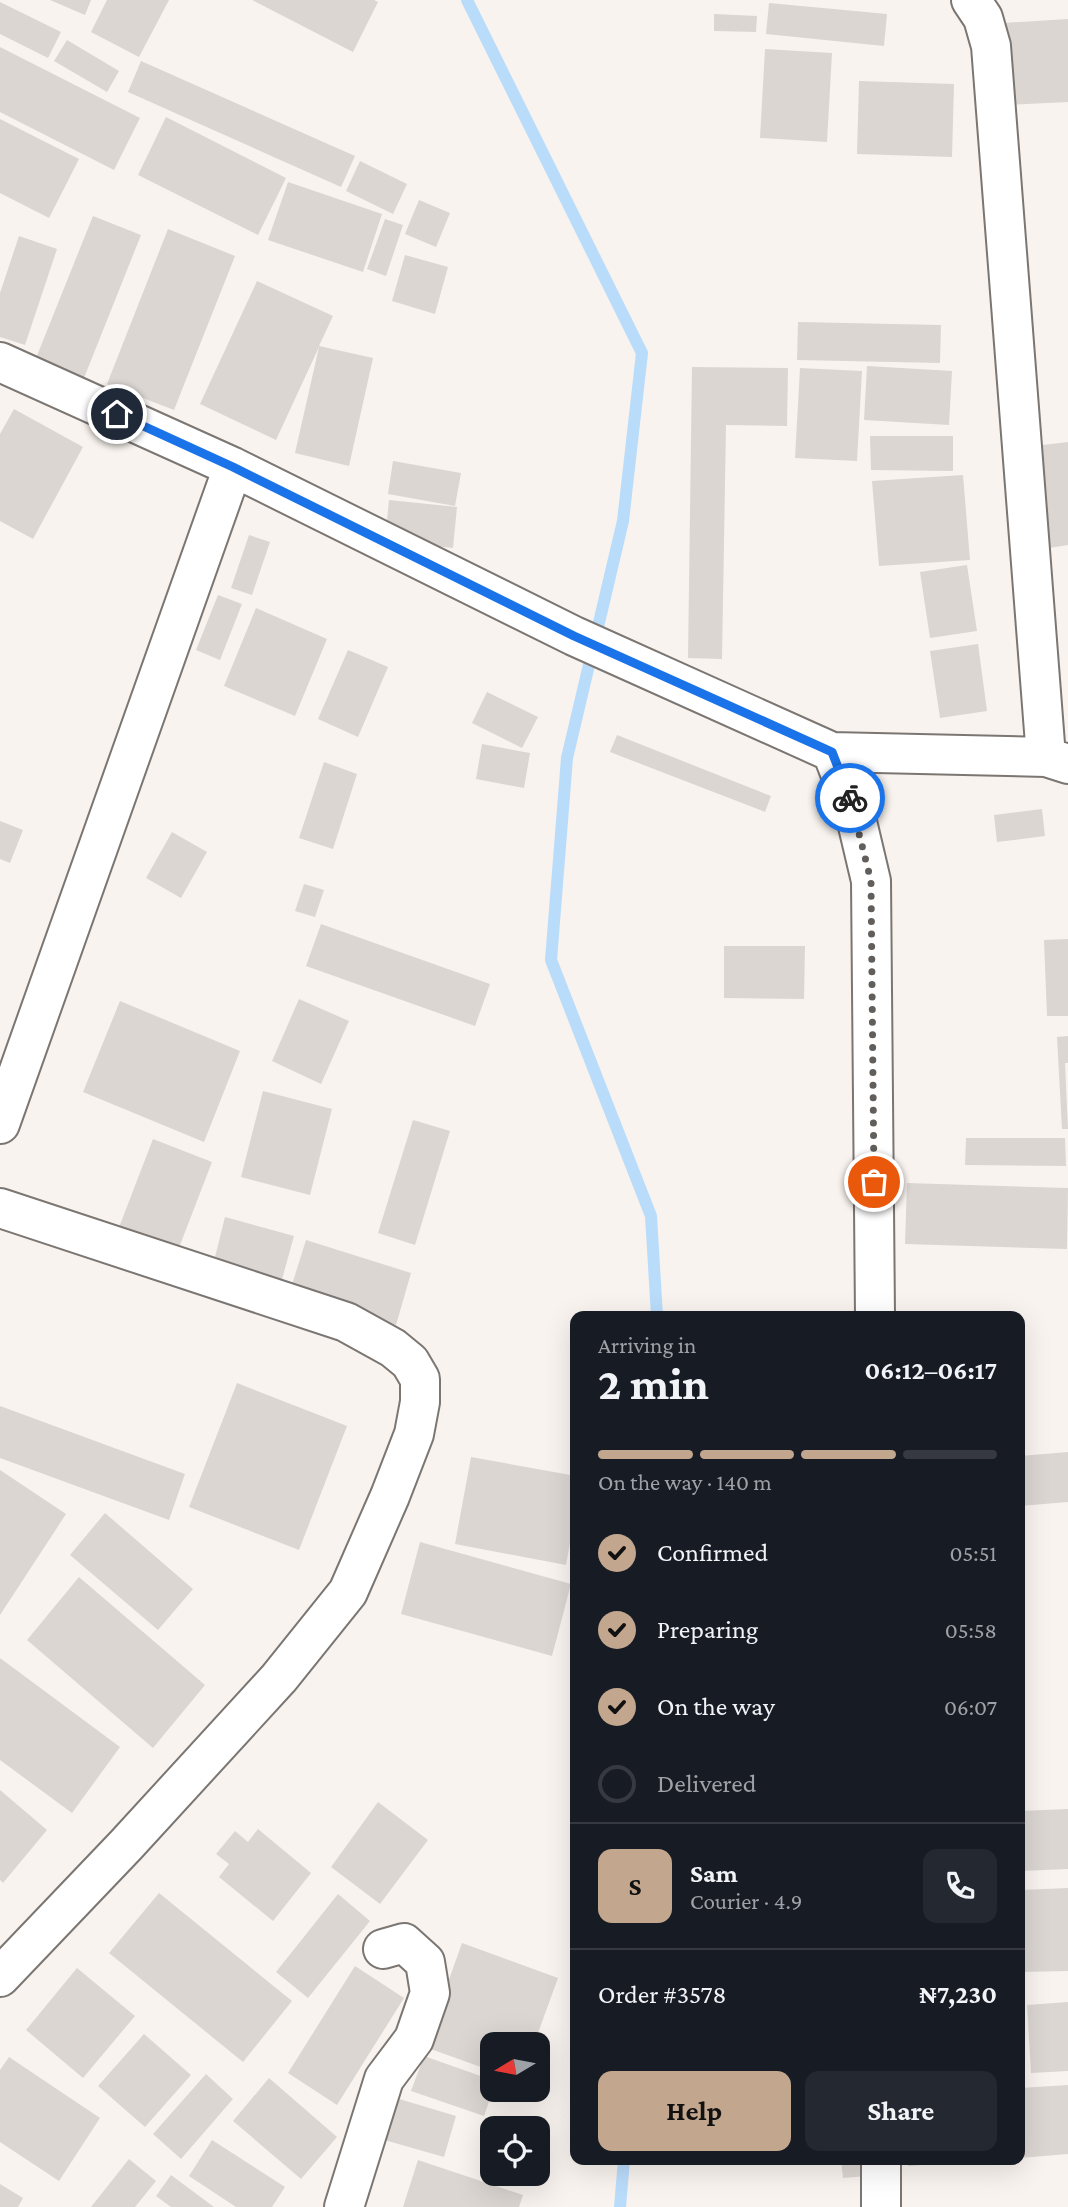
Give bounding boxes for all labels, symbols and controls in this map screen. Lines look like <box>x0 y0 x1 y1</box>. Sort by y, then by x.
pin <box>87 384 147 444</box>
icon: home <box>98 395 136 433</box>
courier <box>815 763 885 833</box>
icon: bike <box>831 779 869 817</box>
pin <box>844 1152 904 1212</box>
icon: bag <box>855 1163 893 1201</box>
text: Arriving in <box>598 1332 696 1358</box>
text: 06:12–06:17 <box>865 1356 997 1385</box>
text: 2 min <box>598 1358 709 1409</box>
text: On the way · 140 m <box>598 1469 772 1495</box>
icon: check <box>598 1534 636 1572</box>
text: Confirmed <box>657 1538 768 1567</box>
text: 05:51 <box>950 1540 997 1566</box>
icon: check <box>598 1611 636 1649</box>
text: Preparing <box>657 1615 758 1644</box>
text: 05:58 <box>945 1617 997 1643</box>
icon: check <box>598 1688 636 1726</box>
text: On the way <box>657 1692 775 1721</box>
text: 06:07 <box>944 1694 997 1720</box>
text: Delivered <box>657 1769 756 1798</box>
button: phone <box>923 1849 997 1923</box>
text: Sam <box>690 1859 738 1888</box>
text: S <box>629 1872 642 1901</box>
text: Courier · 4.9 <box>690 1888 802 1914</box>
text: Order #3578 <box>598 1980 726 2009</box>
text: ₦7,230 <box>919 1980 997 2009</box>
north arrow <box>480 2032 550 2102</box>
map controls <box>480 2032 550 2186</box>
button: Help <box>598 2071 791 2151</box>
button: Share <box>805 2071 997 2151</box>
button: locate <box>480 2116 550 2186</box>

